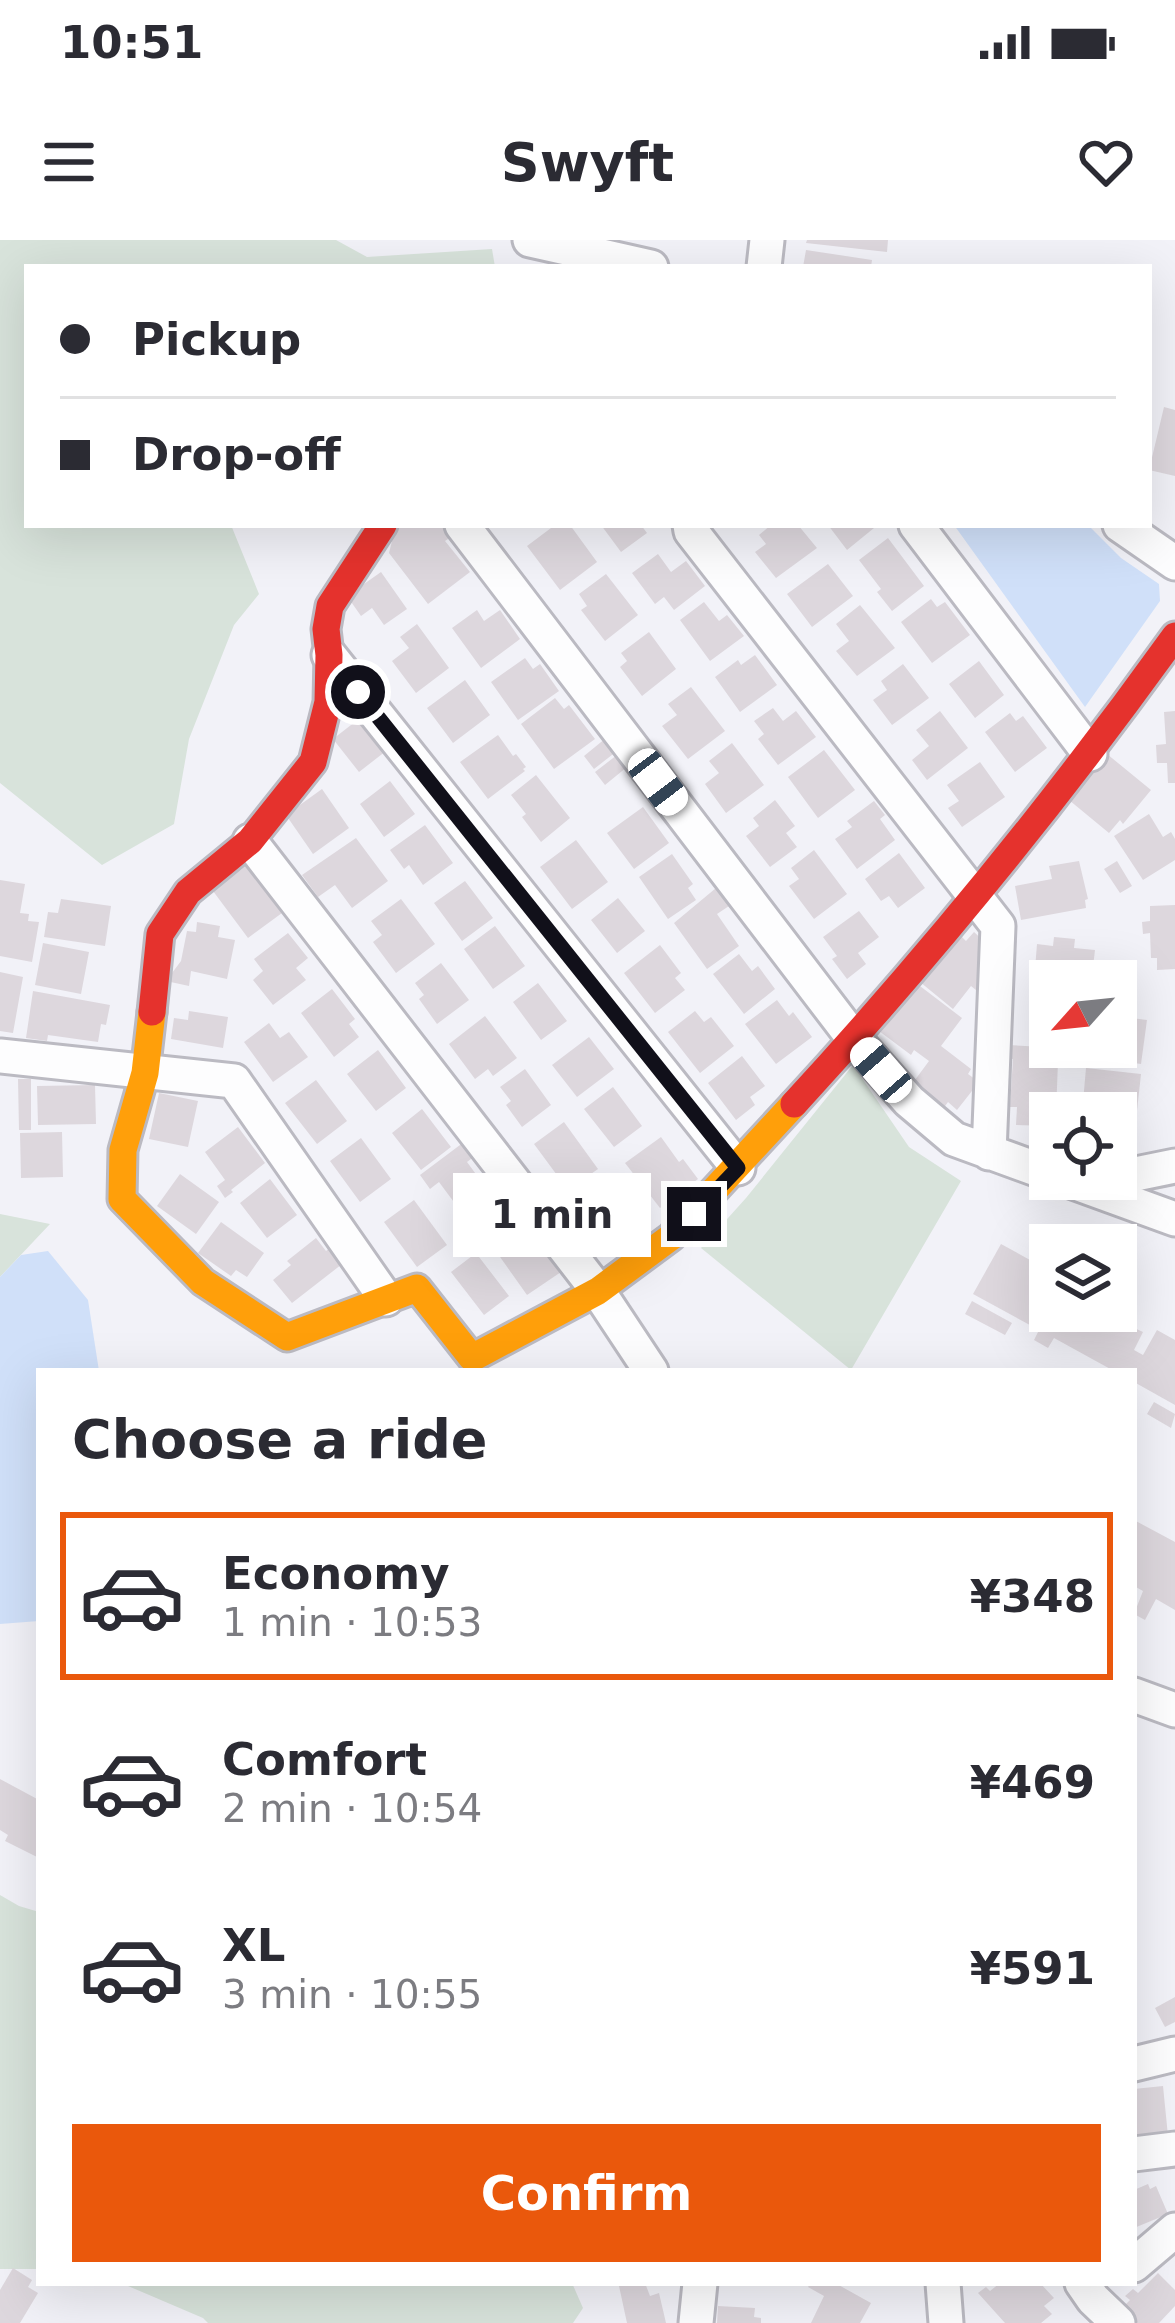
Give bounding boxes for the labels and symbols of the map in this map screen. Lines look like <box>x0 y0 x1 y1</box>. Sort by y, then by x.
route start <box>331 665 385 719</box>
car <box>622 742 694 822</box>
north arrow <box>1029 960 1137 1068</box>
car <box>844 1031 918 1109</box>
callout: 1 min <box>454 1172 652 1256</box>
route end <box>667 1187 721 1241</box>

